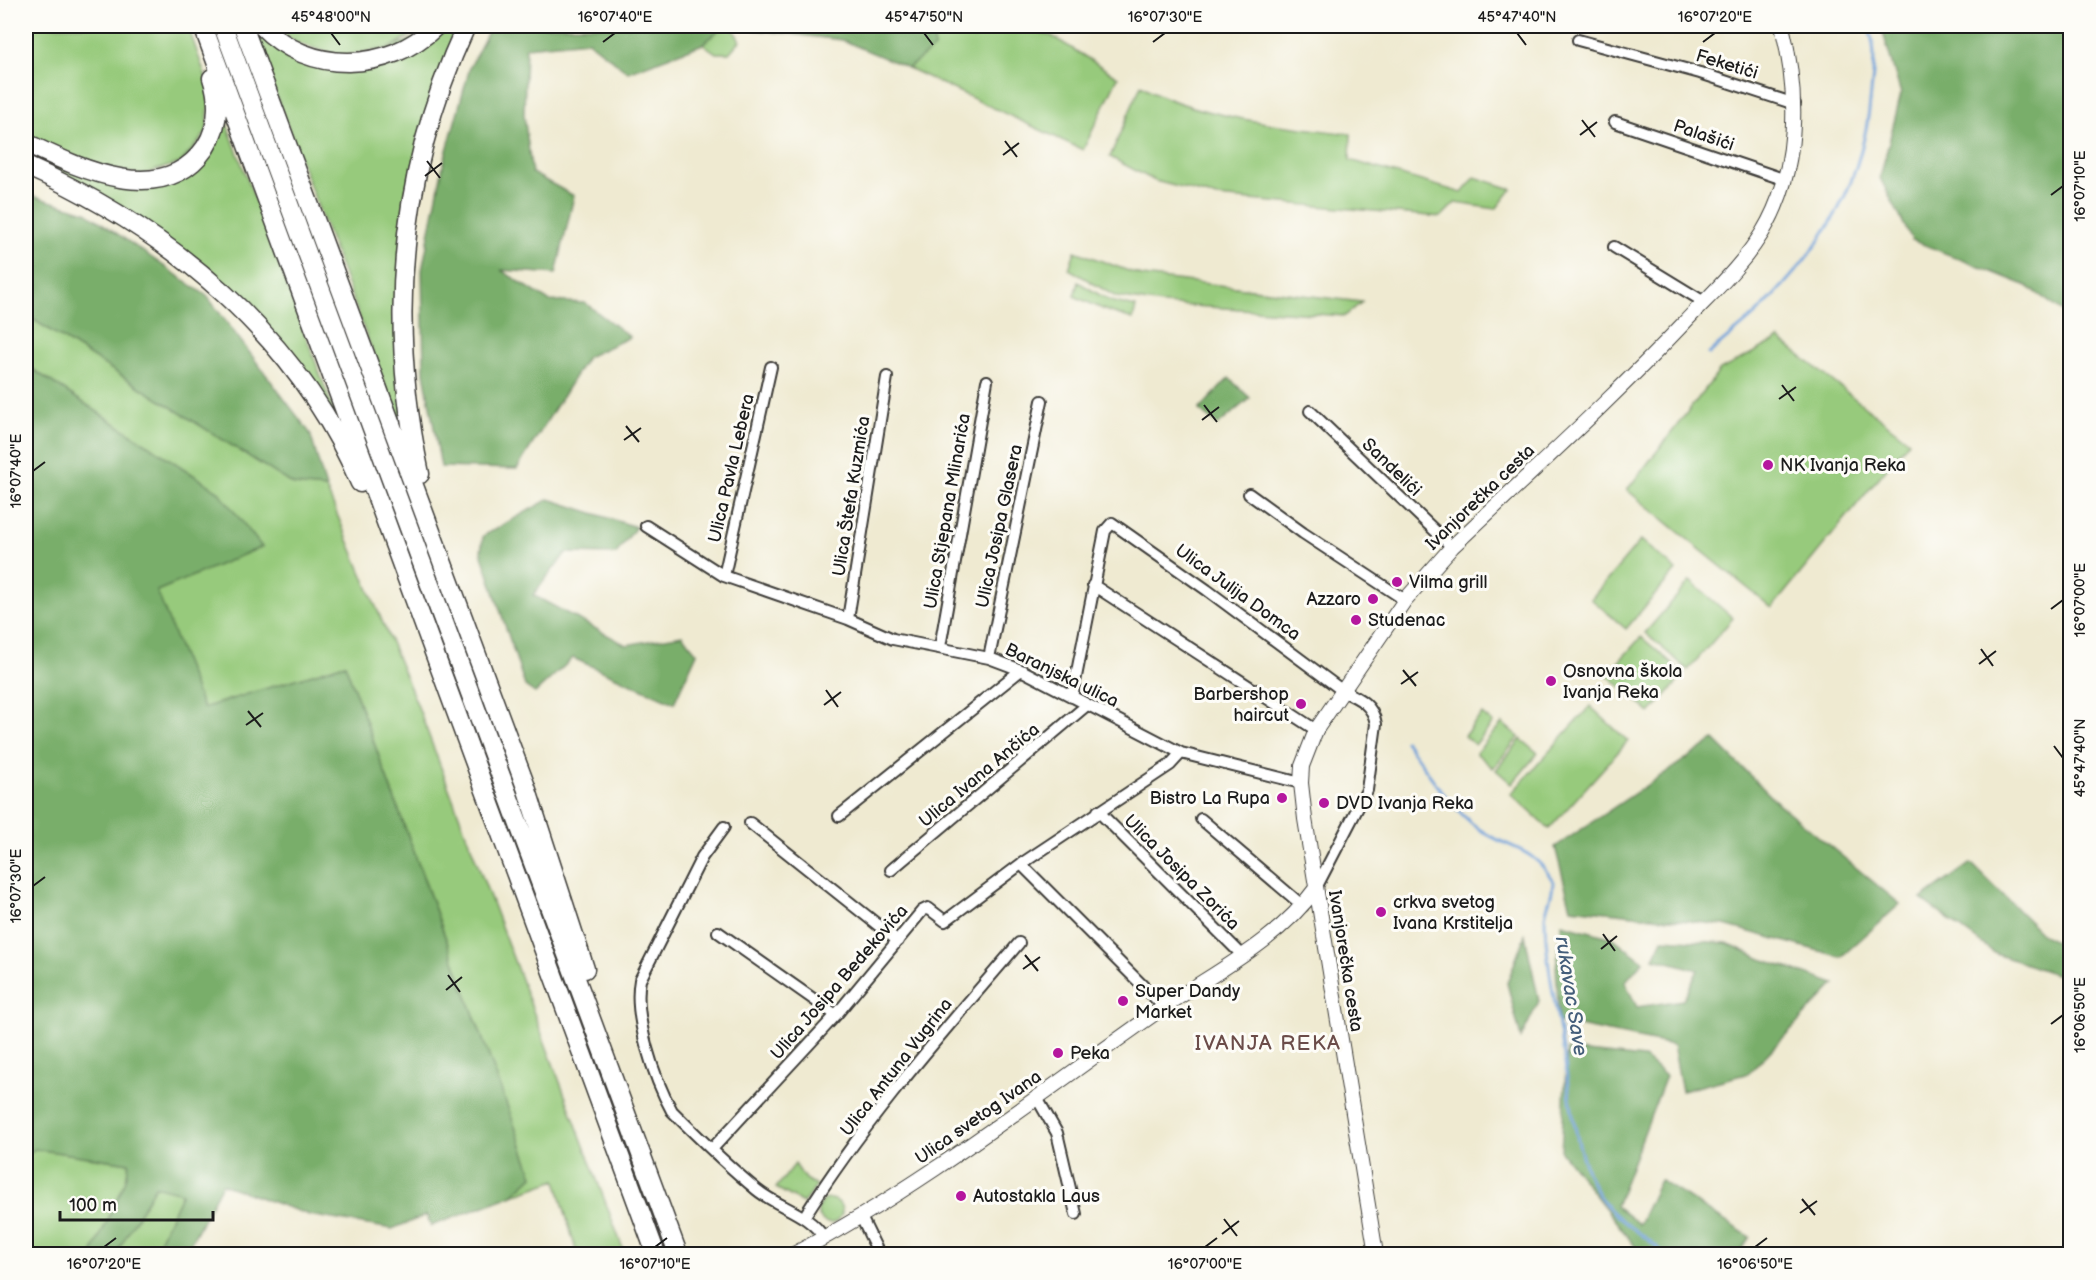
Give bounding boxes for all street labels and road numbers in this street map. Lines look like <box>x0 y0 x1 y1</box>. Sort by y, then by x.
street label: Feketići <box>1693 45 1760 84</box>
street label: Palašići <box>1671 115 1737 156</box>
street label: Ulica Pavla Lebera <box>704 392 759 545</box>
street label: Ulica Stjepana Mlinarića <box>920 412 975 611</box>
street label: Ulica Štefa Kuzmića <box>827 414 875 578</box>
street label: Sandelići <box>1358 434 1426 501</box>
street label: Ivanjorečka cesta <box>1422 440 1539 555</box>
street label: Ulica Josipa Glasera <box>972 443 1027 610</box>
street label: Ulica Julija Domca <box>1171 540 1304 645</box>
street label: Baranjska ulica <box>1002 639 1122 712</box>
street label: Ulica Ivana Ančića <box>915 719 1044 832</box>
street label: Ulica Josipa Zorića <box>1120 810 1244 934</box>
street label: Ivanjorečka cesta <box>1324 889 1367 1033</box>
street label: Ulica Josipa Bedekovića <box>766 901 912 1064</box>
street label: Ulica Antuna Vugrina <box>836 994 957 1140</box>
street label: Ulica svetog Ivana <box>911 1066 1045 1169</box>

